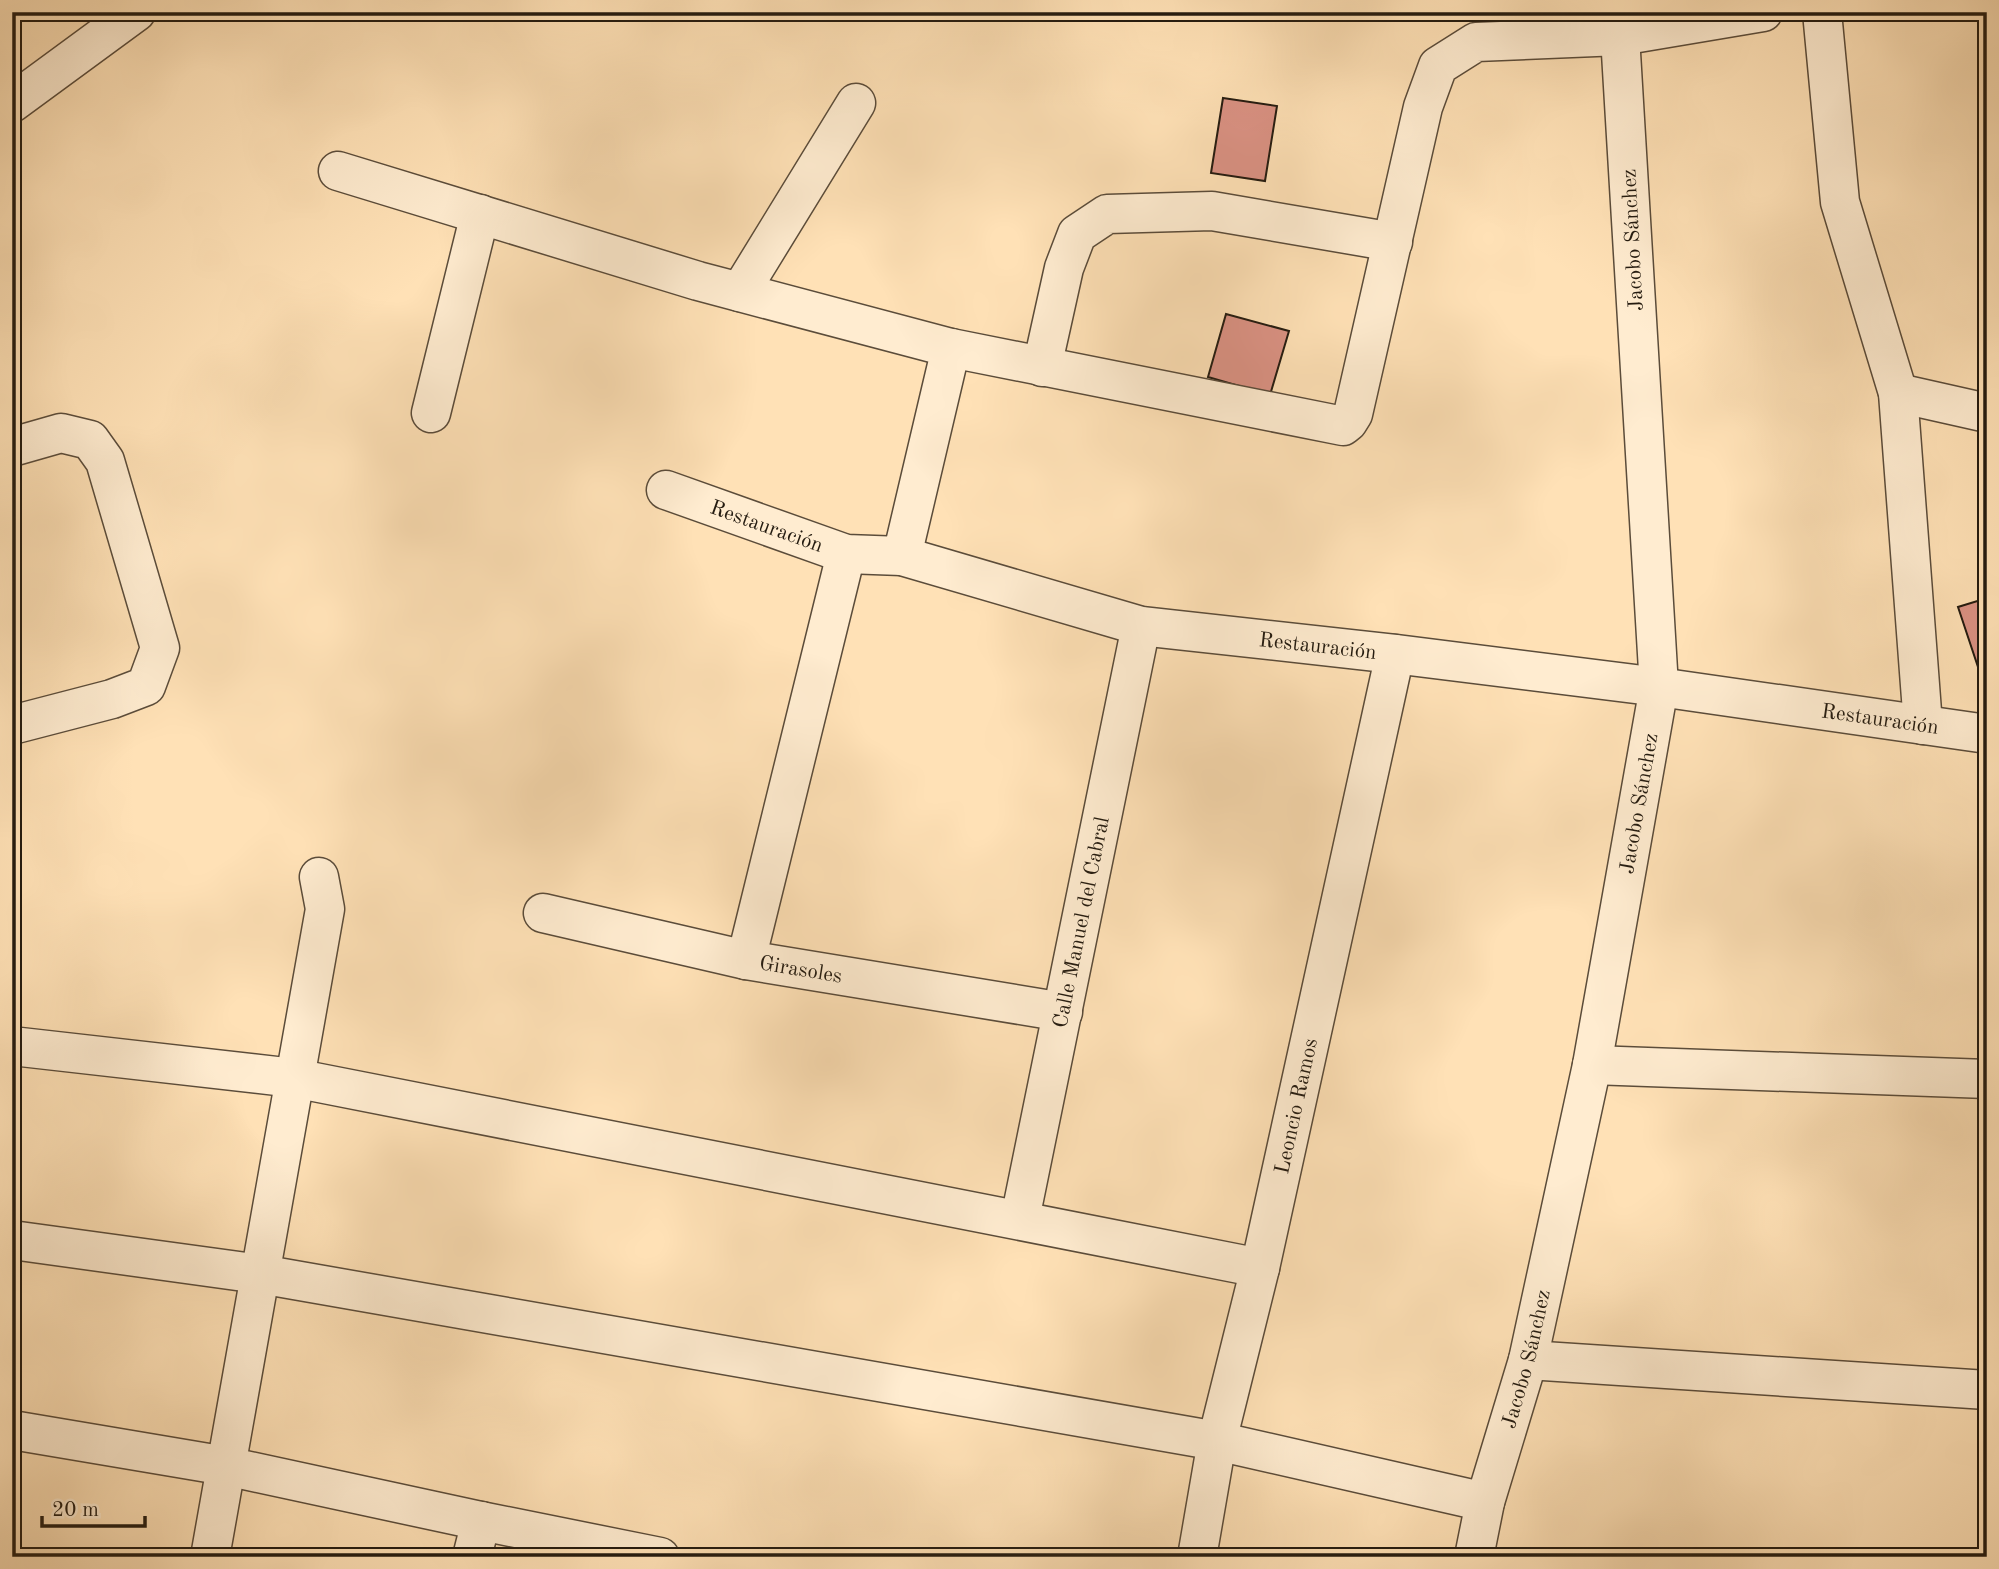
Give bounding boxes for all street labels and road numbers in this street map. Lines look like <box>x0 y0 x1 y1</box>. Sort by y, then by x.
street label: Jacobo Sánchez <box>1619 168 1648 312</box>
street label: Restauración <box>707 498 826 557</box>
street label: Restauración <box>1258 630 1378 664</box>
street label: Restauración <box>1820 701 1940 739</box>
street label: Jacobo Sánchez <box>1617 732 1663 876</box>
street label: Calle Manuel del Cabral <box>1050 815 1114 1030</box>
street label: Girasoles <box>758 953 844 988</box>
street label: Leoncio Ramos <box>1272 1036 1322 1176</box>
street label: Jacobo Sánchez <box>1499 1288 1555 1431</box>

